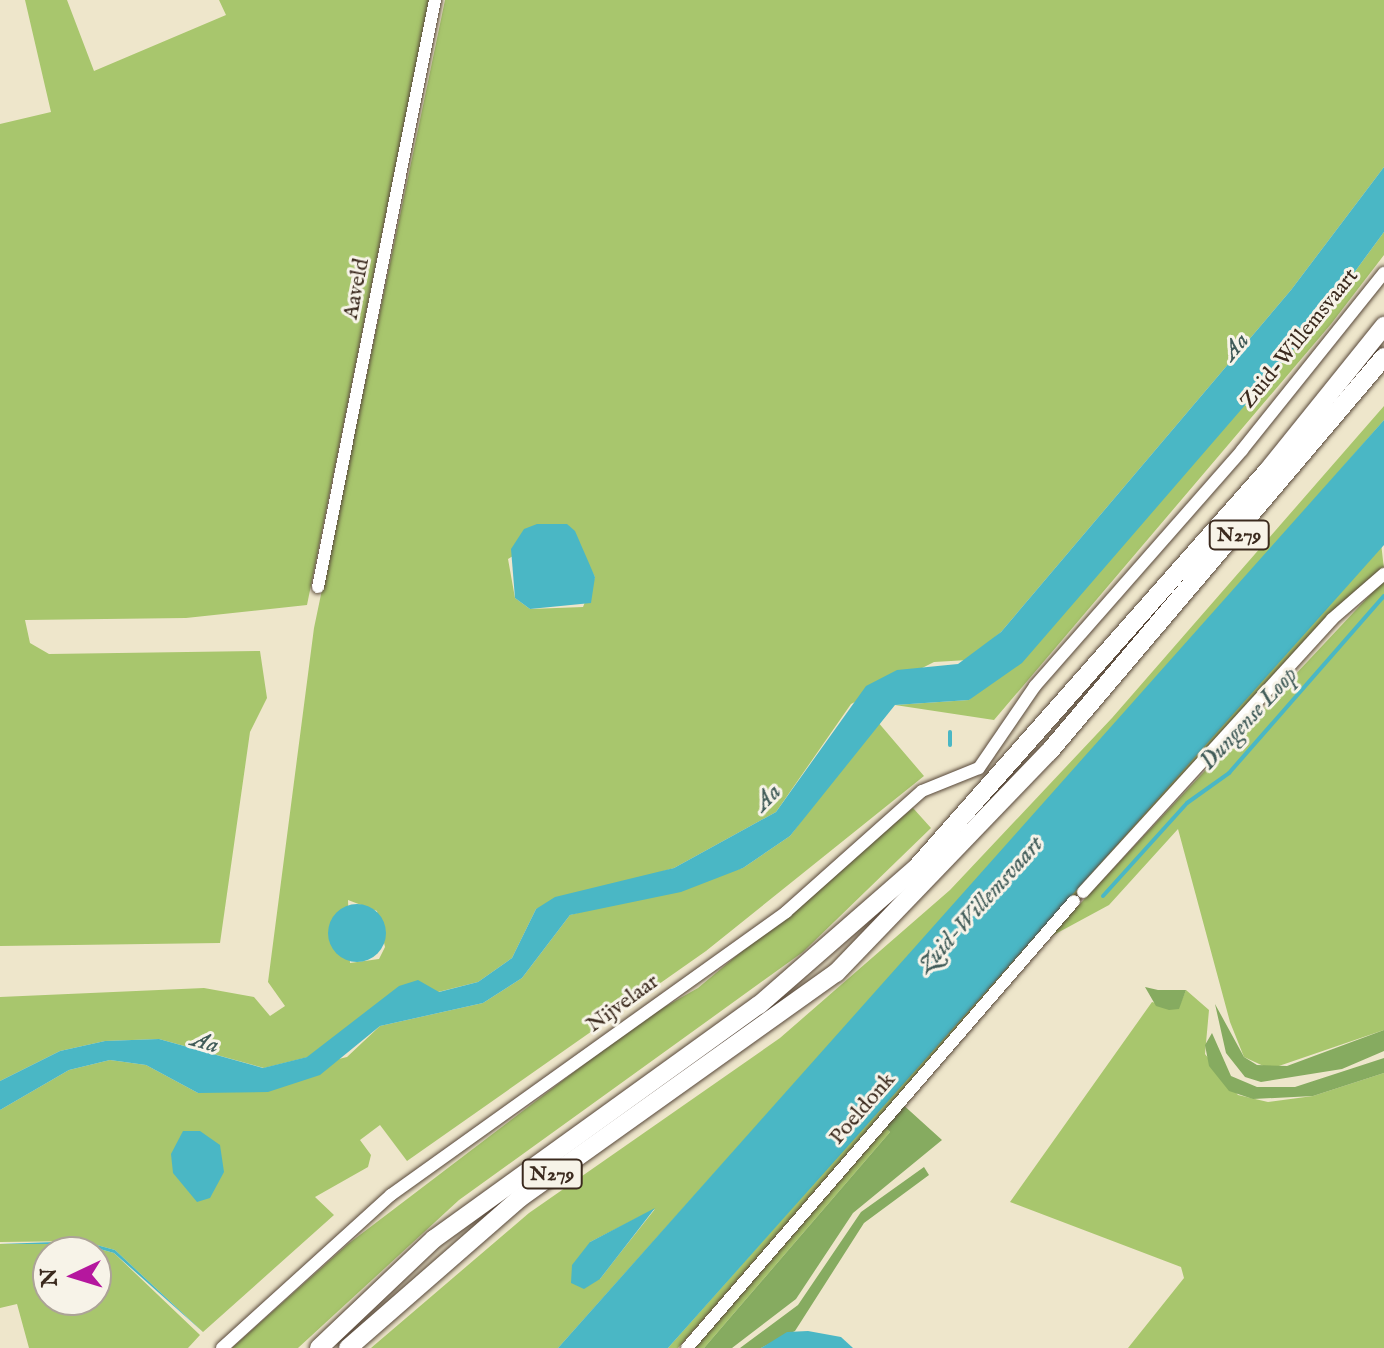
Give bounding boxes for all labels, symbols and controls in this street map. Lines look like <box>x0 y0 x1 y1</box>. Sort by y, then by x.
street label: Aaveld <box>338 256 376 322</box>
street label: Zuid-Willemsvaart <box>1235 264 1365 414</box>
water label: Aa <box>1216 327 1256 367</box>
road number: N279 <box>1207 519 1271 551</box>
water label: Dungense Loop <box>1194 662 1304 776</box>
water label: Aa <box>748 778 788 818</box>
water label: Zuid-Willemsvaart <box>912 831 1050 979</box>
street label: Nijvelaar <box>582 969 664 1039</box>
water label: Aa <box>188 1025 222 1061</box>
street label: Poeldonk <box>824 1067 902 1151</box>
road number: N279 <box>520 1158 584 1190</box>
north arrow <box>32 1236 112 1316</box>
text: N <box>35 1267 65 1288</box>

